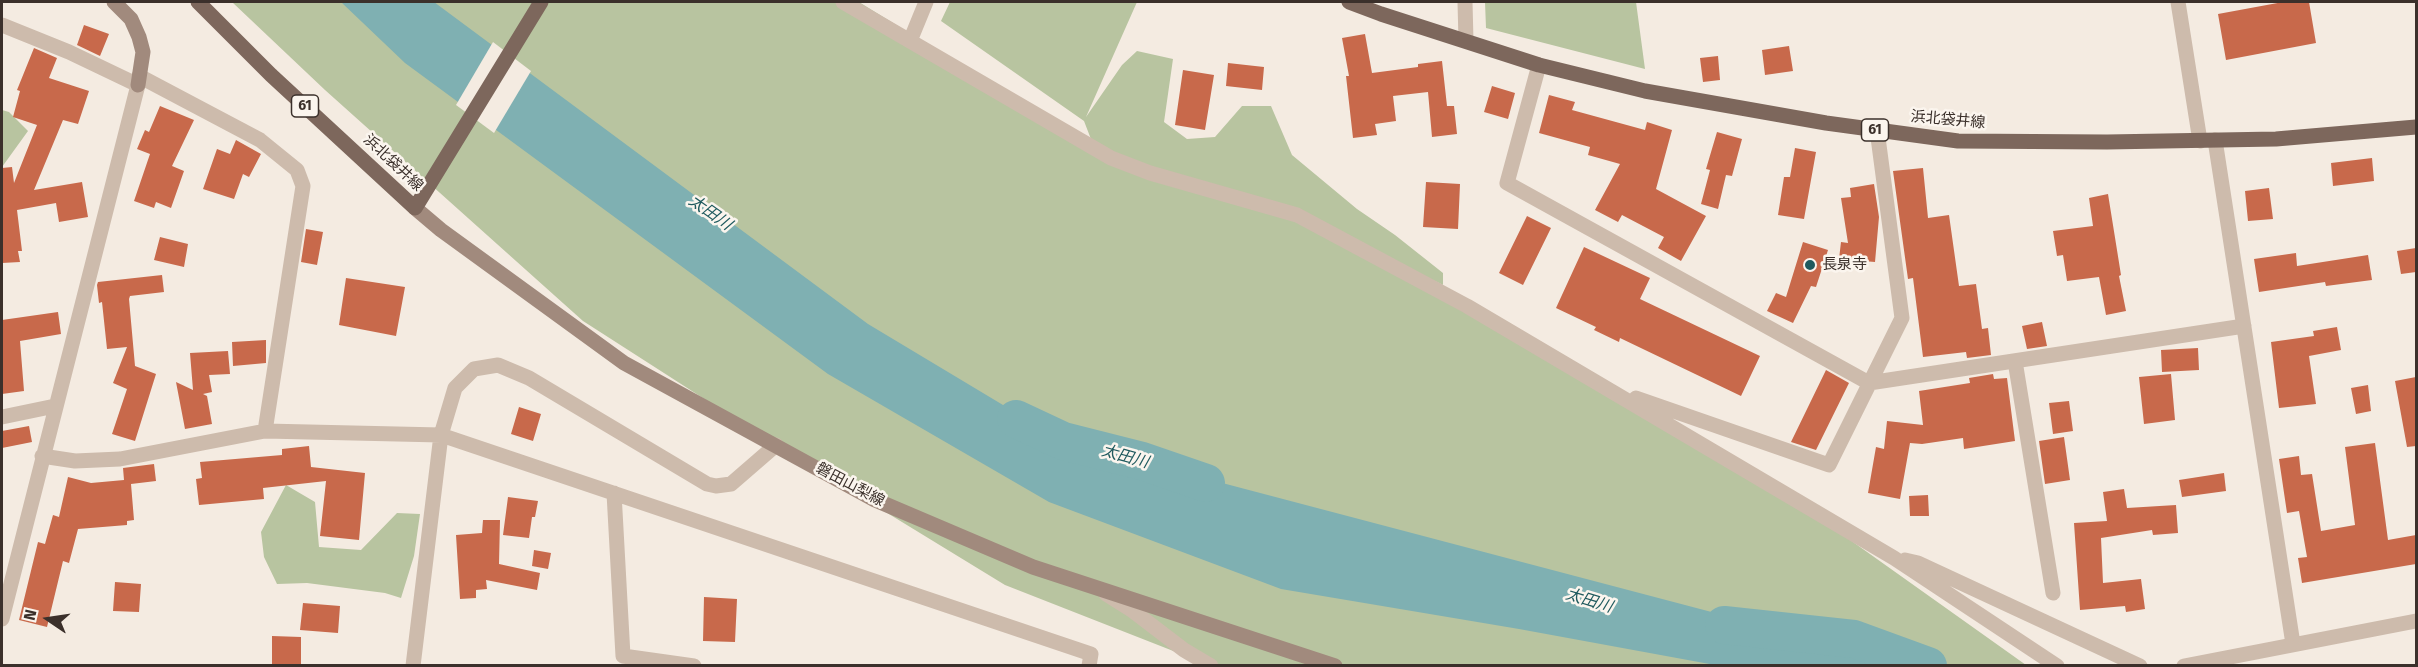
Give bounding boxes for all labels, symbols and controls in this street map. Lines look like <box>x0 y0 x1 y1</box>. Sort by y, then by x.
road number: 61 <box>292 95 318 117</box>
street label: 浜北袋井線 <box>1910 108 1986 132</box>
road number: 61 <box>1862 119 1888 141</box>
street label: 浜北袋井線 <box>359 131 427 195</box>
water label: 太田川 <box>685 191 735 235</box>
place label: 長泉寺 <box>1822 256 1867 274</box>
marker: 長泉寺 <box>1803 258 1817 272</box>
water label: 太田川 <box>1099 442 1151 472</box>
street label: 磐田山梨線 <box>813 459 887 511</box>
water label: 太田川 <box>1563 585 1615 617</box>
north arrow <box>18 589 78 649</box>
text: N <box>20 608 40 622</box>

